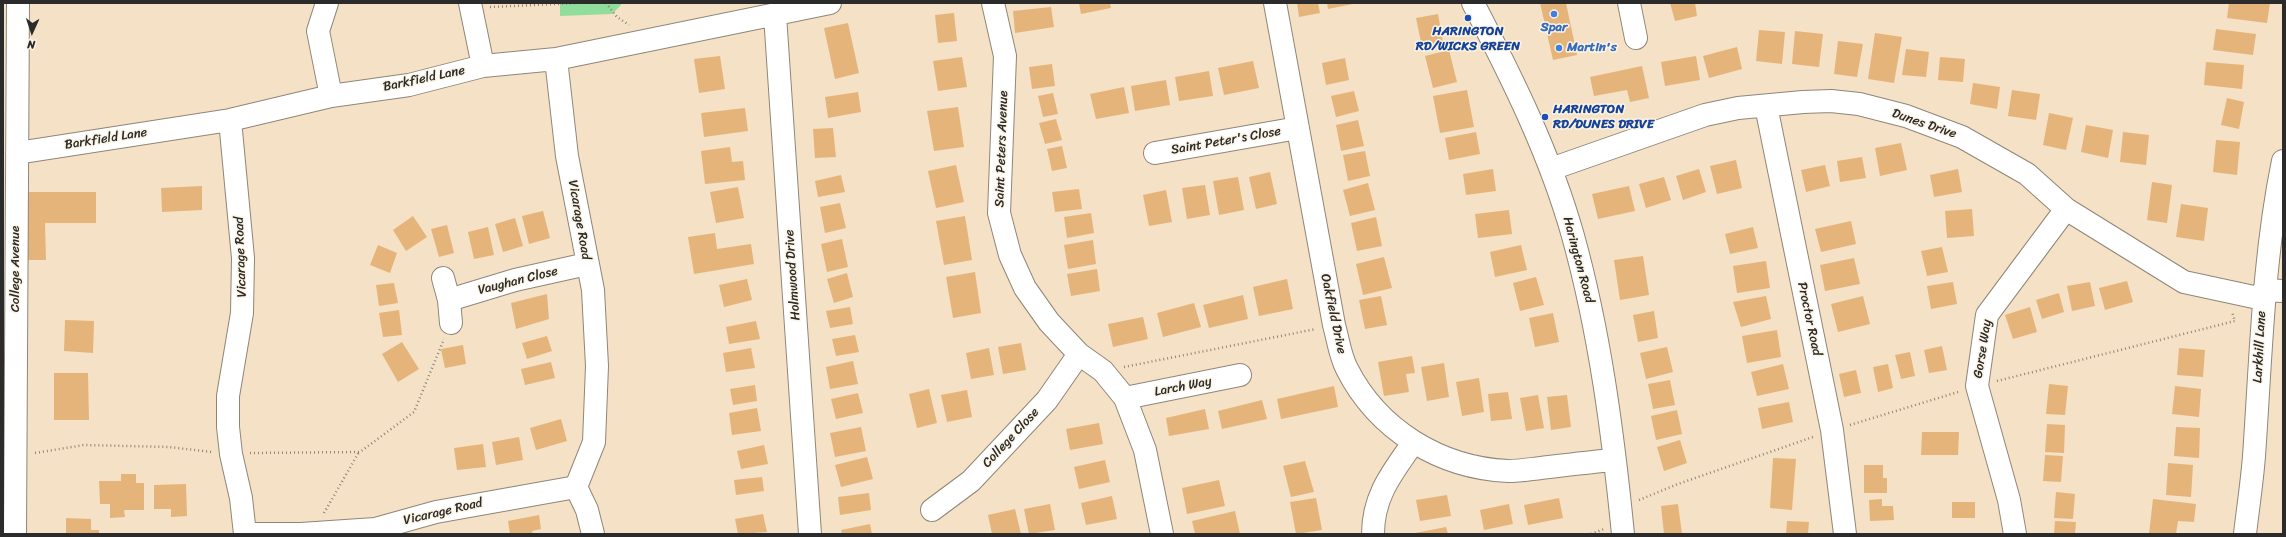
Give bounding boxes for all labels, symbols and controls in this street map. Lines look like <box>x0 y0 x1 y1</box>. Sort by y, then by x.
marker: Spar <box>1549 9 1559 19</box>
north arrow <box>12 12 52 52</box>
marker: HARINGTON RD/WICKS GREEN <box>1463 13 1473 23</box>
place label: Spar <box>1541 20 1567 36</box>
place label: HARINGTON RD/WICKS GREEN <box>1416 24 1520 55</box>
text: N <box>27 35 36 54</box>
place label: Martin's <box>1567 40 1617 56</box>
marker: Martin's <box>1554 43 1564 53</box>
street label: Barkfield Lane <box>382 63 466 95</box>
street label: Saint Peters Avenue <box>992 90 1012 208</box>
place label: HARINGTON RD/DUNES DRIVE <box>1553 102 1654 133</box>
street label: Dunes Drive <box>1890 106 1958 142</box>
marker: HARINGTON RD/DUNES DRIVE <box>1540 112 1550 122</box>
street label: Saint Peter's Close <box>1170 124 1282 158</box>
street label: Barkfield Lane <box>64 125 148 153</box>
street label: Vicarage Road <box>564 179 594 261</box>
street label: Harington Road <box>1559 215 1597 305</box>
street label: Vicarage Road <box>232 216 250 298</box>
street label: College Avenue <box>8 226 24 312</box>
street label: Holmwood Drive <box>782 229 804 321</box>
street label: Vaughan Close <box>476 264 560 298</box>
street label: Oakfield Drive <box>1317 273 1349 355</box>
street label: Proctor Road <box>1794 281 1824 357</box>
street label: Larkhill Lane <box>2250 311 2270 383</box>
street label: Gorse Way <box>1971 318 1995 380</box>
street label: Larch Way <box>1153 374 1213 400</box>
street label: College Close <box>979 405 1043 471</box>
street label: Vicarage Road <box>402 495 484 529</box>

